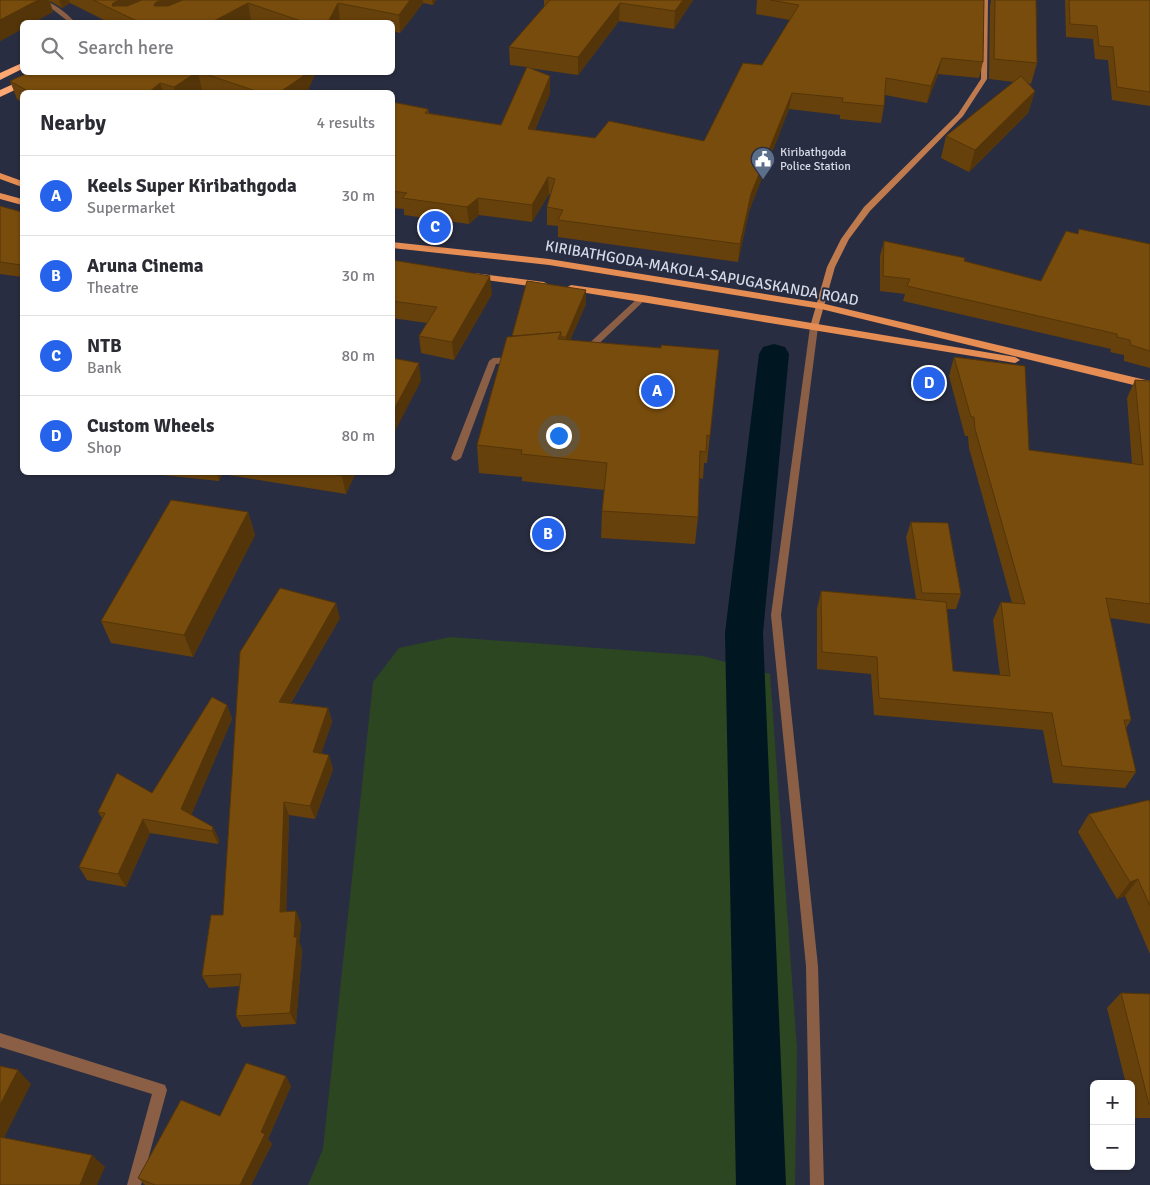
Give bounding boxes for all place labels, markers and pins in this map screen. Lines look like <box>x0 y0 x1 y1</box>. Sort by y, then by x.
place label: Kiribathgoda Police Station <box>780 145 851 174</box>
public building icon: Kiribathgoda Police Station <box>750 146 776 180</box>
pin: C <box>419 208 451 246</box>
pin: D <box>913 364 945 402</box>
pin: A <box>641 372 673 410</box>
pin: B <box>532 515 564 553</box>

